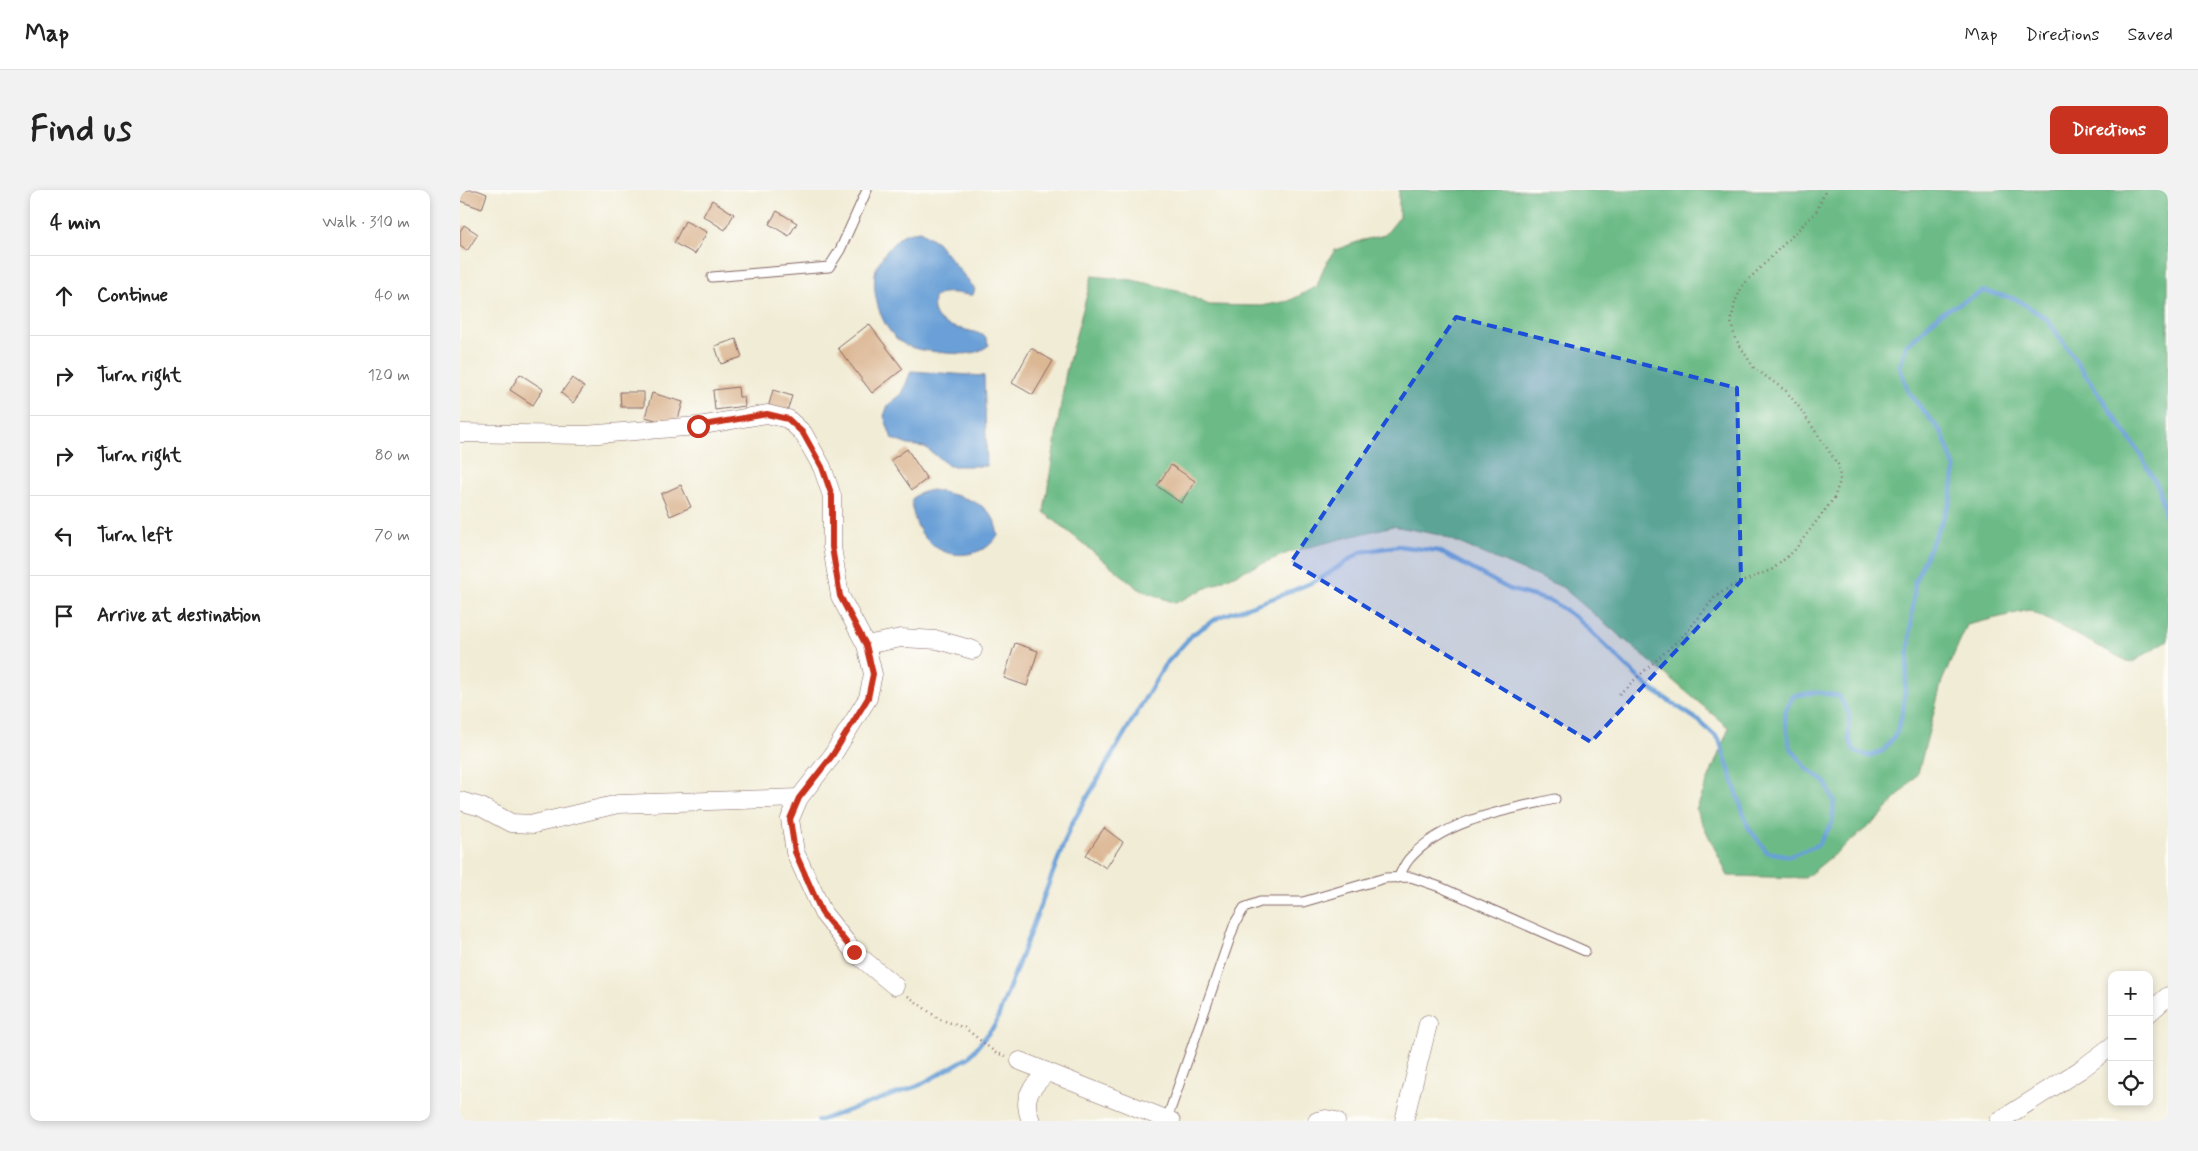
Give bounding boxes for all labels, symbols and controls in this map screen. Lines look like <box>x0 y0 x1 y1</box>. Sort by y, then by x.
text: Map <box>25 19 69 50</box>
text: Map <box>1965 23 1998 47</box>
text: Directions <box>2026 23 2100 47</box>
text: Saved <box>2128 23 2173 47</box>
button: Directions <box>2050 106 2168 154</box>
text: Find us <box>30 107 132 153</box>
text: 4 min <box>50 209 101 237</box>
text: Walk · 310 m <box>322 212 410 233</box>
icon: ahead <box>50 282 78 310</box>
text: Continue <box>97 283 168 308</box>
text: 40 m <box>374 285 410 306</box>
icon: right <box>50 362 78 390</box>
text: Turn right <box>97 363 181 388</box>
text: 120 m <box>368 365 410 386</box>
route start <box>687 415 710 438</box>
icon: right <box>50 442 78 470</box>
text: Turn right <box>97 443 181 468</box>
text: 80 m <box>375 445 410 466</box>
icon: left <box>50 522 78 550</box>
text: Turn left <box>97 523 173 548</box>
text: 70 m <box>374 525 410 546</box>
icon: arrive <box>50 602 78 630</box>
text: Arrive at destination <box>97 603 261 628</box>
route end <box>843 941 866 964</box>
map controls <box>2108 971 2153 1106</box>
button: + <box>2108 971 2153 1016</box>
button: − <box>2108 1016 2153 1061</box>
button: locate <box>2108 1061 2153 1106</box>

